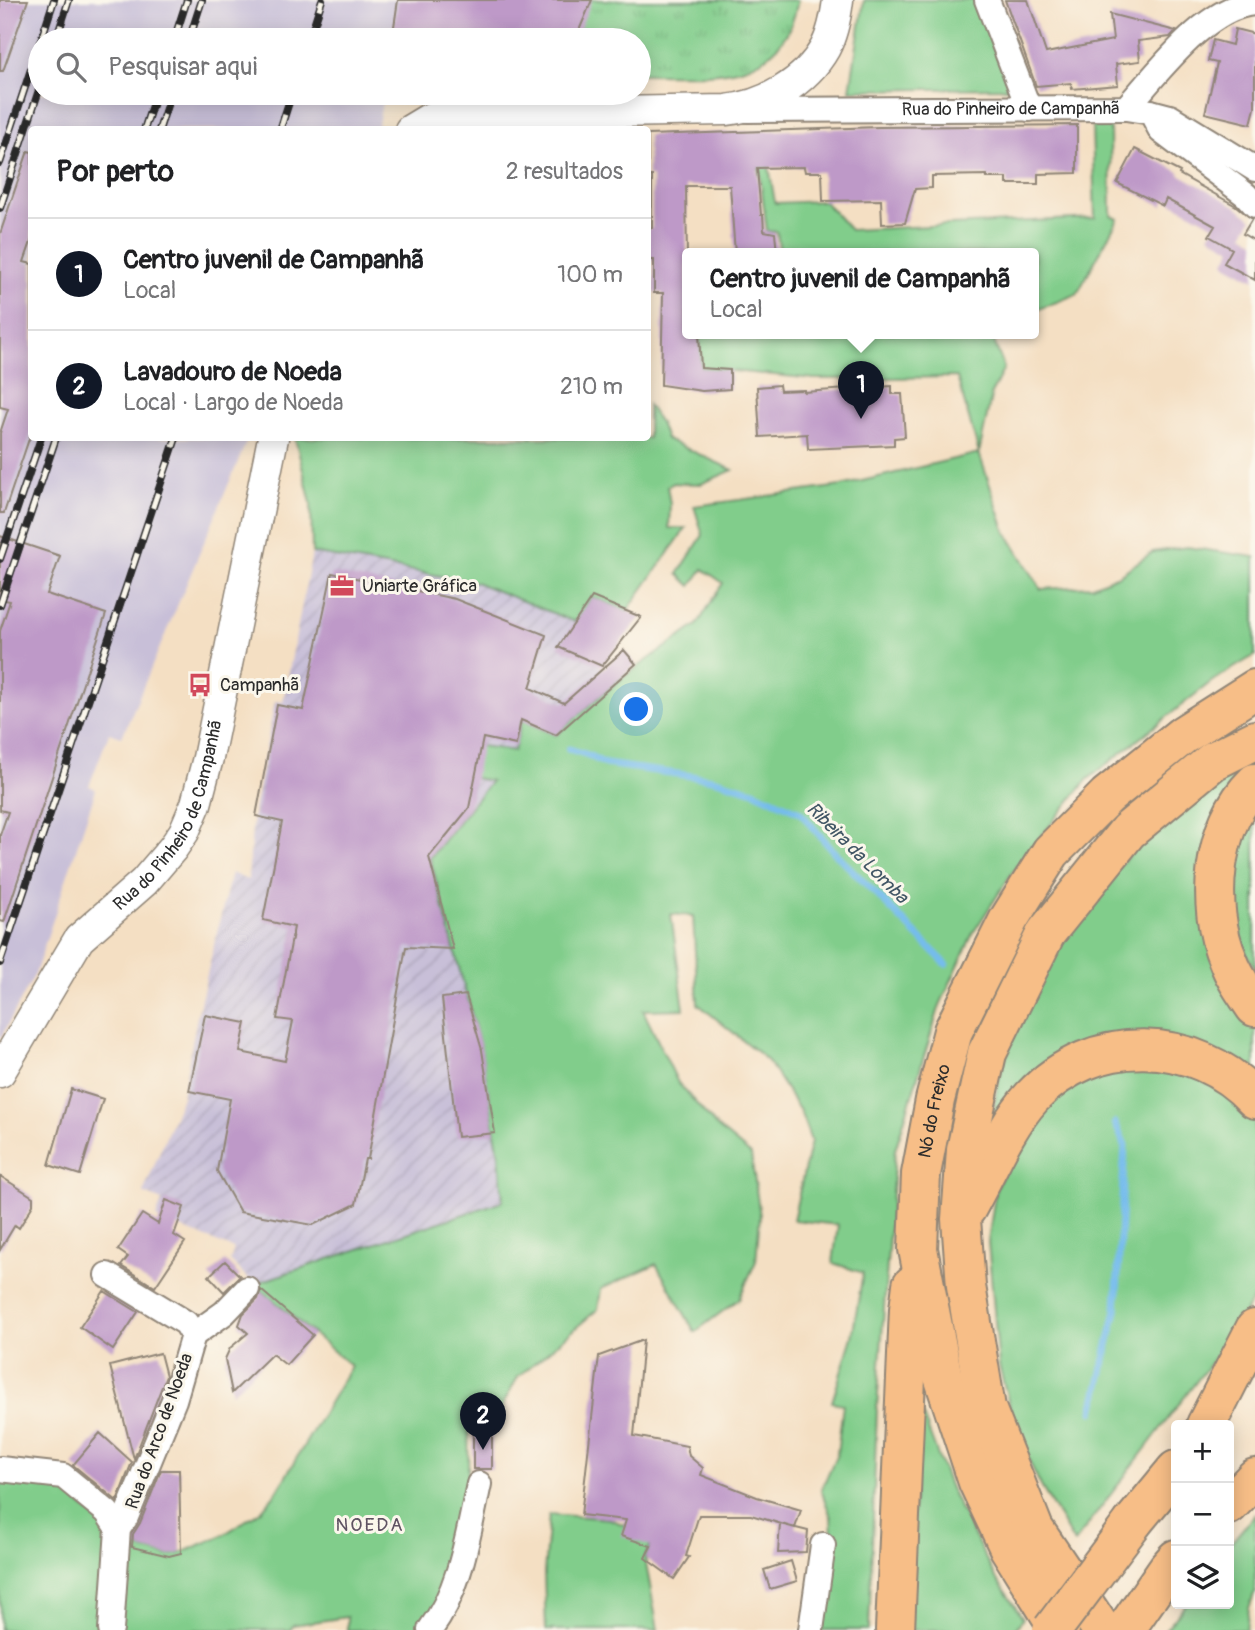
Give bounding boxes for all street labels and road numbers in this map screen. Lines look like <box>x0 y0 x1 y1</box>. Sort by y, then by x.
street label: Rua do Pinheiro de Campanhã <box>902 97 1120 121</box>
street label: Rua do Pinheiro de Campanhã <box>109 717 228 916</box>
street label: Nó do Freixo <box>913 1061 956 1160</box>
street label: Rua do Arco de Noeda <box>121 1350 198 1512</box>

